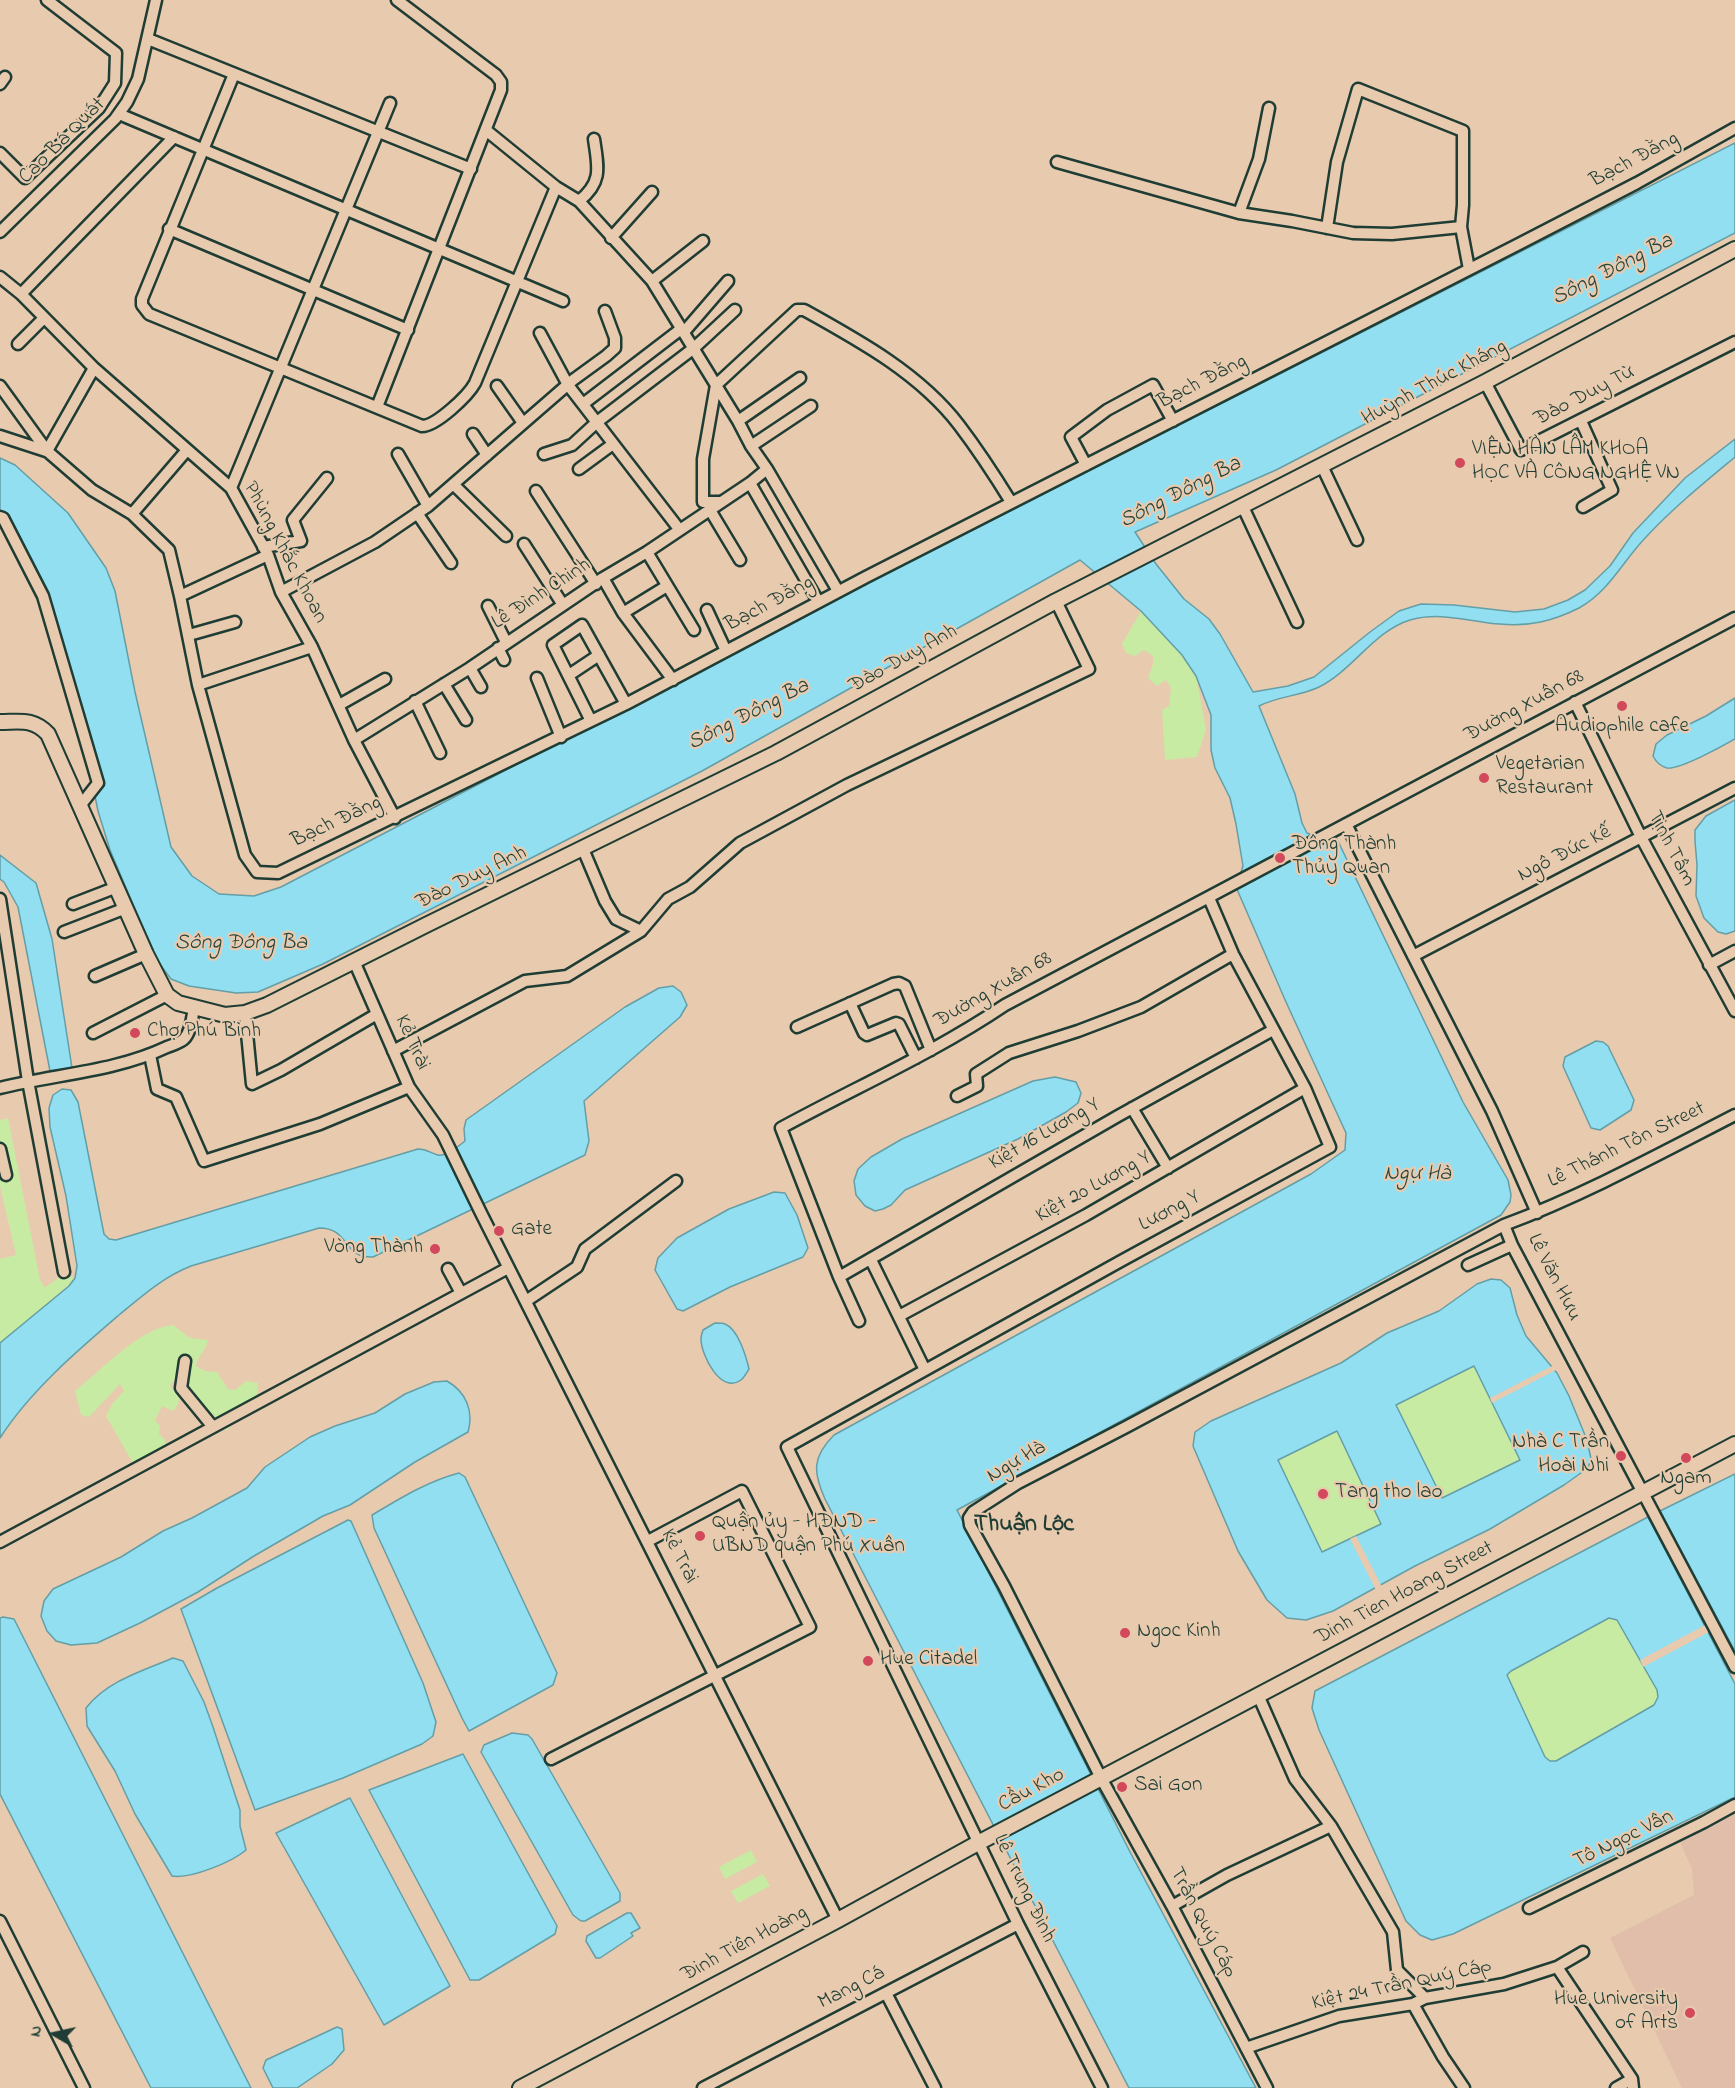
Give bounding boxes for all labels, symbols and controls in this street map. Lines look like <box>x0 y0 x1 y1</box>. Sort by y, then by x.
street label: Cao Bá Quát <box>14 93 112 191</box>
street label: Bạch Đằng <box>1586 127 1684 195</box>
water label: Sông Đông Ba <box>1548 229 1678 313</box>
street label: Huỳnh Thúc Kháng <box>1358 335 1512 433</box>
street label: Bạch Đằng <box>1154 350 1252 416</box>
street label: Đào Duy Từ <box>1531 361 1639 433</box>
place label: VIỆN HÀN LÂM KHOA HỌC VÀ CÔNG NGHỆ VN <box>1472 438 1680 488</box>
water label: Sông Đông Ba <box>1116 452 1246 536</box>
marker: VIỆN HÀN LÂM KHOA HỌC VÀ CÔNG NGHỆ VN <box>1453 456 1467 470</box>
street label: Phùng Khắc Khoan <box>236 478 332 628</box>
street label: Lê Đình Chinh <box>488 554 596 636</box>
street label: Bạch Đằng <box>721 571 819 639</box>
street label: Đào Duy Anh <box>846 620 962 700</box>
street label: Đường Xuân 68 <box>1461 665 1589 749</box>
water label: Sông Đông Ba <box>684 674 814 758</box>
marker: Audiophile cafe <box>1615 699 1629 713</box>
place label: Audiophile cafe <box>1555 715 1689 741</box>
place label: Vegetarian Restaurant <box>1496 753 1593 803</box>
marker: Vegetarian Restaurant <box>1477 771 1491 785</box>
street label: Bạch Đằng <box>288 791 386 855</box>
street label: Tịnh Tâm <box>1640 807 1700 891</box>
street label: Ngô Đức Kế <box>1514 821 1616 889</box>
place label: Đông Thành Thủy Quan <box>1292 833 1396 883</box>
street label: Đào Duy Anh <box>413 841 531 917</box>
marker: Đông Thành Thủy Quan <box>1273 851 1287 865</box>
water label: Sông Đông Ba <box>175 931 307 957</box>
street label: Đường Xuân 68 <box>931 947 1057 1035</box>
street label: Kẻ Trài <box>388 1011 434 1075</box>
place label: Chợ Phú Bình <box>147 1020 261 1046</box>
marker: Chợ Phú Bình <box>128 1026 142 1040</box>
street label: Kiệt 16 Lương Y <box>985 1093 1105 1177</box>
street label: Lê Thánh Tôn Street <box>1545 1097 1709 1195</box>
street label: Kiệt 20 Lương Y <box>1032 1146 1156 1230</box>
water label: Ngự Hà <box>1384 1162 1450 1188</box>
street label: Lương Y <box>1135 1186 1205 1238</box>
place label: Gate <box>511 1218 552 1244</box>
marker: Gate <box>492 1224 506 1238</box>
street label: Lê Văn Hưu <box>1520 1230 1586 1326</box>
place label: Vòng Thành <box>324 1236 423 1262</box>
marker: Vòng Thành <box>428 1242 442 1256</box>
place label: Nhà C Trần Hoài Nhi <box>1512 1431 1609 1481</box>
street label: Ngự Hà <box>983 1436 1051 1490</box>
marker: Nhà C Trần Hoài Nhi <box>1614 1449 1628 1463</box>
marker: Ngam <box>1679 1451 1693 1465</box>
place label: Ngam <box>1660 1467 1712 1493</box>
place label: Tang tho lao <box>1335 1481 1442 1507</box>
marker: Tang tho lao <box>1316 1487 1330 1501</box>
place label: Quận ủy - HĐND - UBND quận Phú Xuân <box>712 1511 905 1561</box>
district label: Thuận Lộc <box>974 1512 1074 1540</box>
street label: Kẻ Trài <box>654 1526 702 1588</box>
marker: Quận ủy - HĐND - UBND quận Phú Xuân <box>693 1529 707 1543</box>
street label: Dinh Tien Hoang Street <box>1312 1536 1498 1652</box>
place label: Ngoc Kinh <box>1137 1620 1220 1646</box>
marker: Ngoc Kinh <box>1118 1626 1132 1640</box>
place label: Hue Citadel <box>880 1648 977 1674</box>
marker: Hue Citadel <box>861 1654 875 1668</box>
street label: Cầu Kho <box>995 1763 1069 1819</box>
place label: Sai Gon <box>1134 1774 1202 1800</box>
marker: Sai Gon <box>1115 1780 1129 1794</box>
street label: Tô Ngọc Vân <box>1570 1805 1678 1875</box>
street label: Lê Trung Đình <box>986 1831 1060 1947</box>
street label: Trần Quý Cáp <box>1162 1863 1242 1983</box>
street label: Đinh Tiên Hoàng <box>678 1901 812 1989</box>
street label: Kiệt 24 Trần Quý Cáp <box>1310 1955 1494 2017</box>
street label: Mang Cá <box>815 1962 889 2016</box>
place label: Hue University of Arts <box>1554 1988 1678 2038</box>
north arrow <box>24 2004 84 2064</box>
marker: Hue University of Arts <box>1683 2006 1697 2020</box>
text: N <box>24 2024 49 2038</box>

